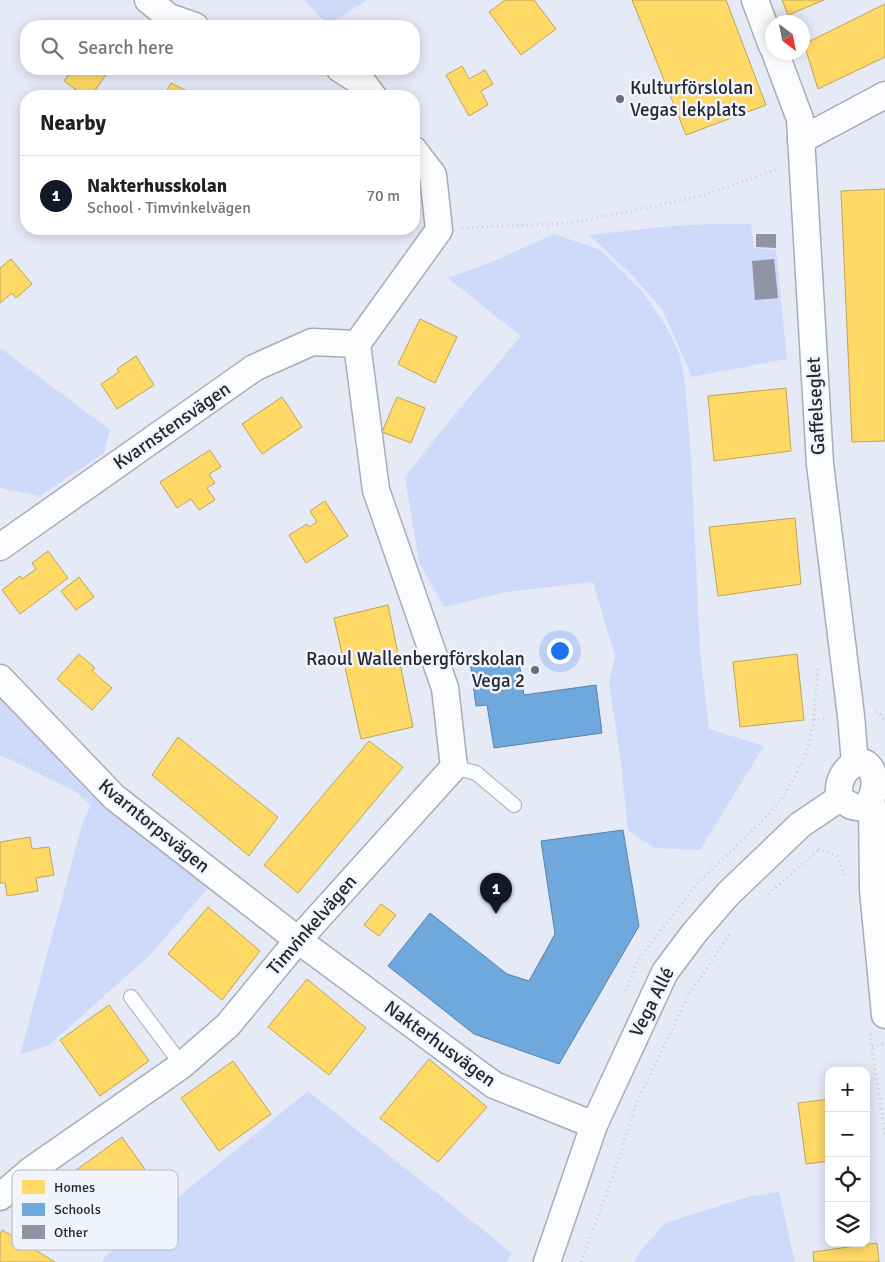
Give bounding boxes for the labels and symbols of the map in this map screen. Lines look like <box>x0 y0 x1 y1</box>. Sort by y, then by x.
north arrow <box>765 15 810 60</box>
place label: Kulturförslolan Vegas lekplats <box>630 76 753 122</box>
marker: Kulturförslolan Vegas lekplats <box>614 93 626 105</box>
street label: Gaffelseglet <box>801 356 831 456</box>
street label: Kvarnstensvägen <box>109 377 235 475</box>
your location <box>547 638 573 664</box>
place label: Raoul Wallenbergförskolan Vega 2 <box>306 647 525 693</box>
marker: Raoul Wallenbergförskolan Vega 2 <box>529 664 541 676</box>
street label: Kvarntorpsvägen <box>93 774 215 878</box>
street label: Timvinkelvägen <box>262 870 362 980</box>
pin: 1 <box>480 873 512 914</box>
street label: Vega Allé <box>624 963 680 1041</box>
street label: Nakterhusvägen <box>379 995 501 1093</box>
legend <box>12 1170 178 1250</box>
text: Homes <box>54 1179 95 1196</box>
text: Schools <box>54 1201 101 1218</box>
text: Other <box>54 1224 89 1241</box>

